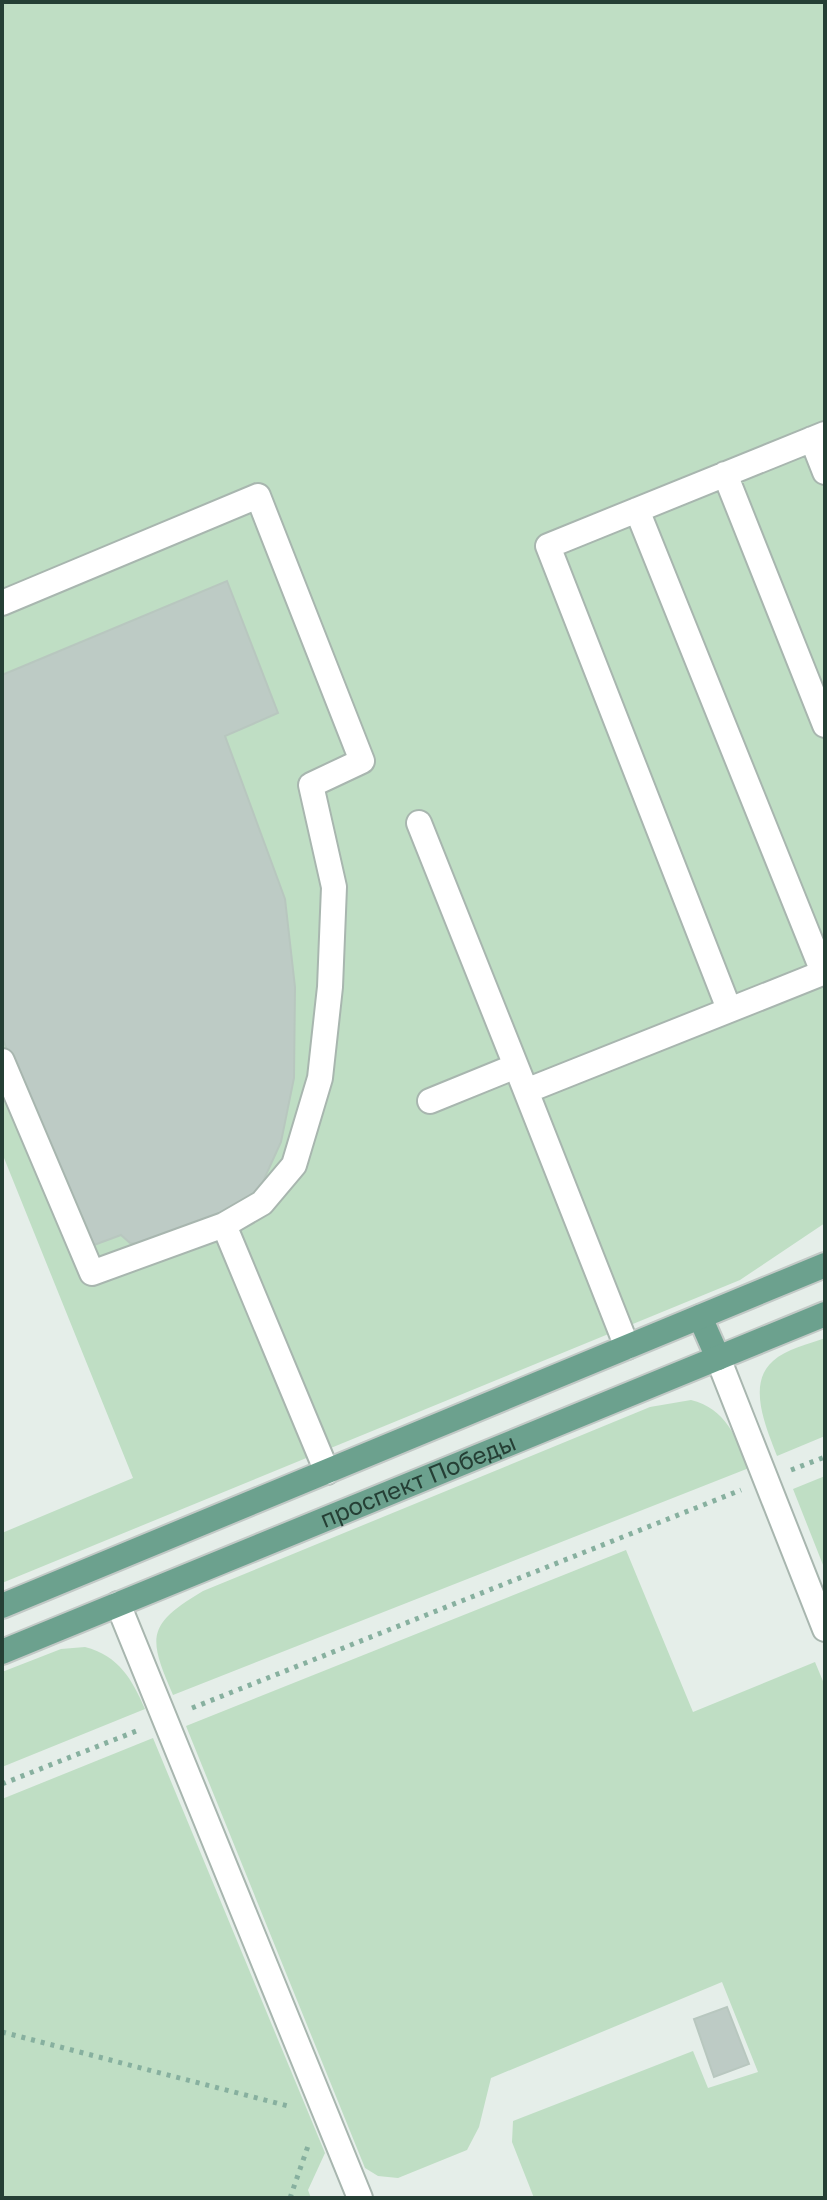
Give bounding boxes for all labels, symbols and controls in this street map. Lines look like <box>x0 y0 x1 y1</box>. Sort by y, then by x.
street label: проспект Победы <box>316 1427 520 1533</box>

